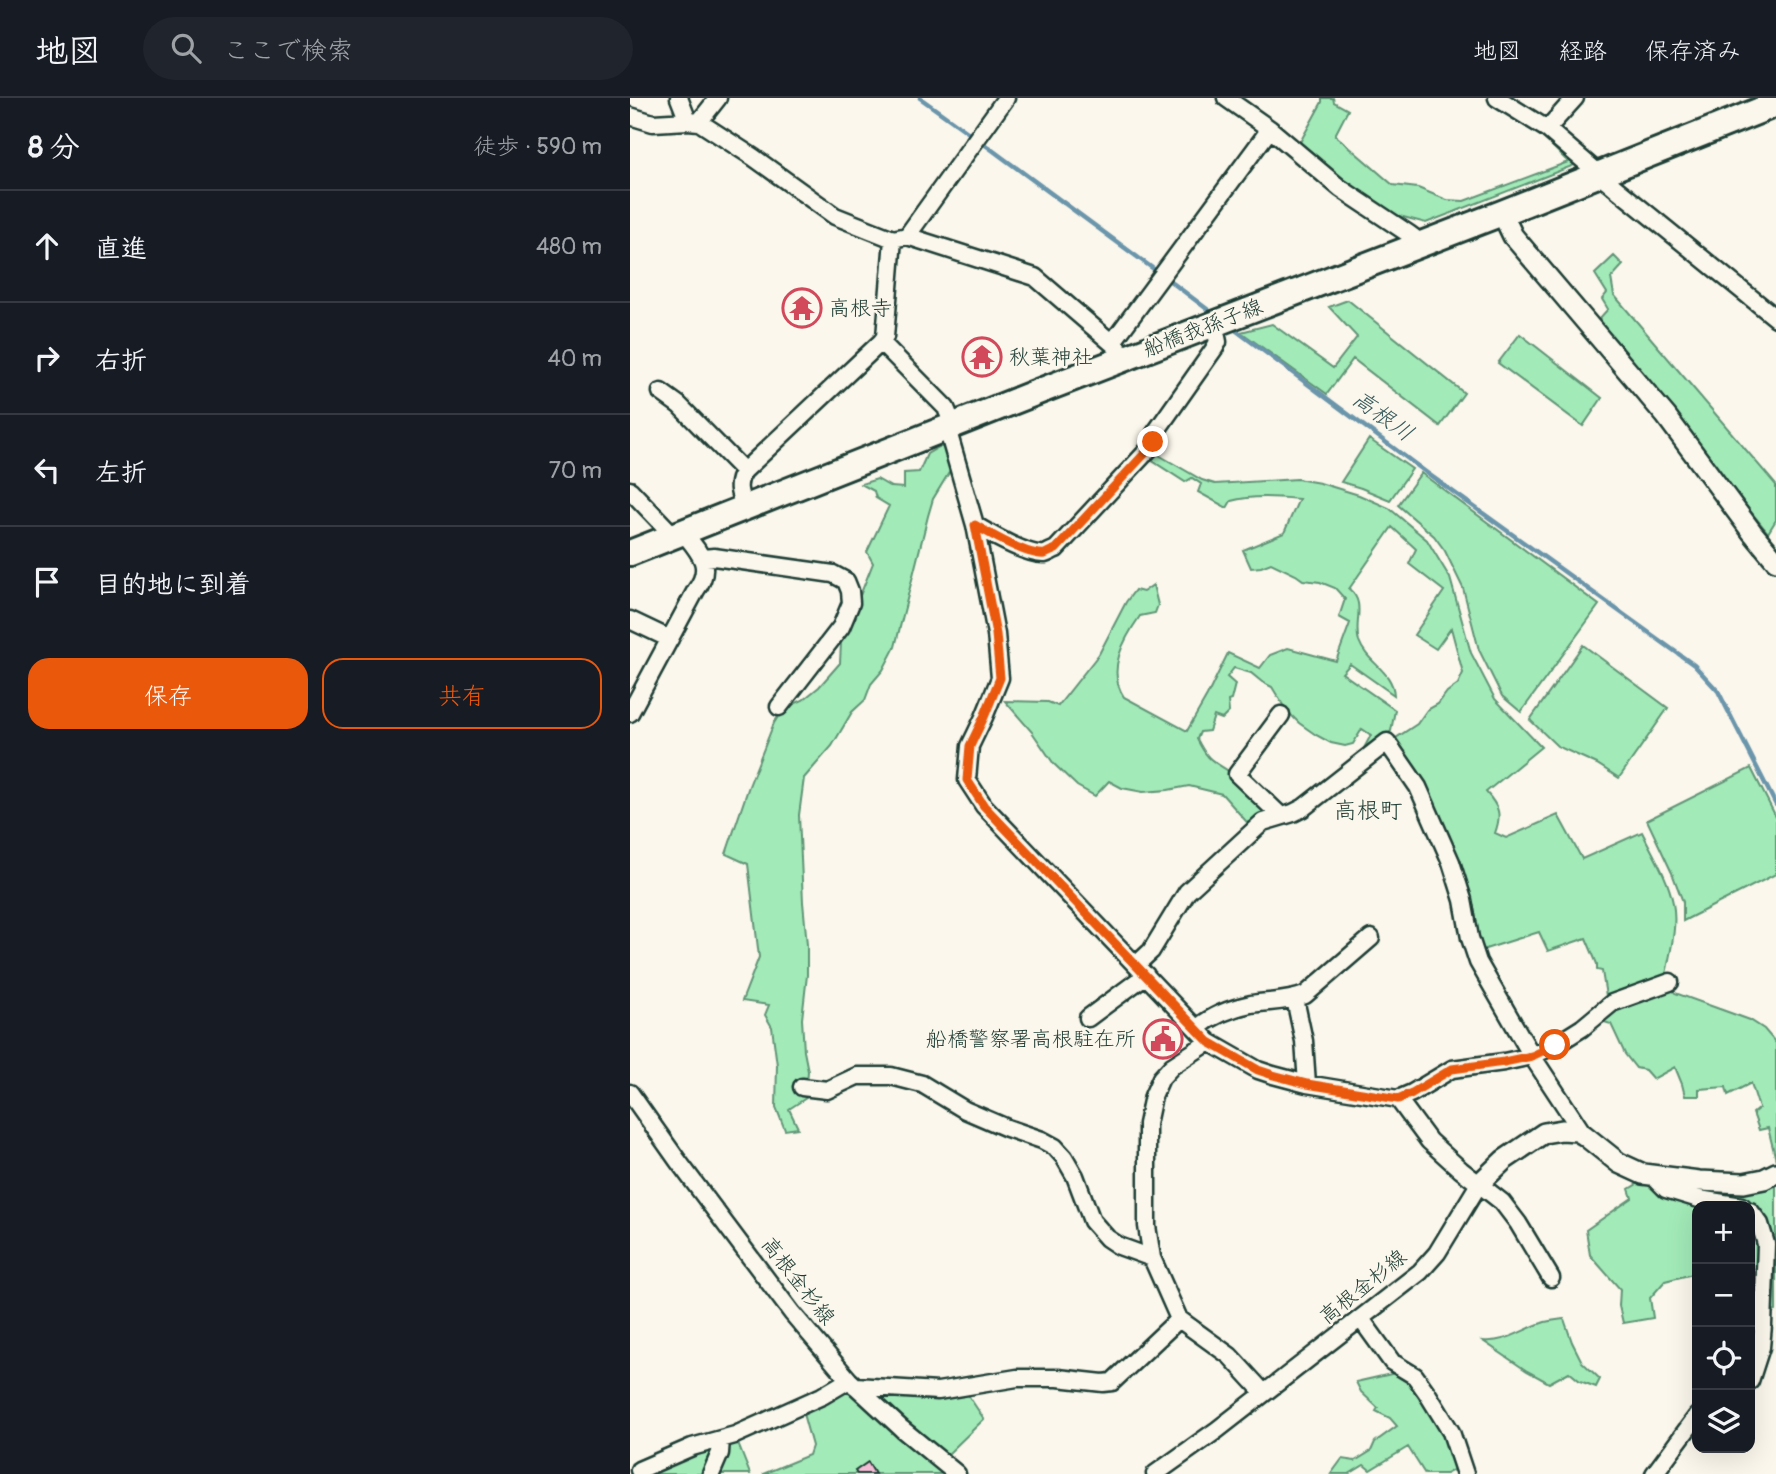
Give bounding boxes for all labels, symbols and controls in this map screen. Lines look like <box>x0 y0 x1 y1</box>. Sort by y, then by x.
search box <box>143 17 633 80</box>
icon: search <box>167 29 205 67</box>
text: 地図 <box>35 31 101 72</box>
text: ここで検索 <box>223 35 353 67</box>
text: 地図 <box>1473 37 1521 66</box>
text: 経路 <box>1559 37 1607 66</box>
text: 保存済み <box>1645 37 1741 66</box>
text: 8 分 <box>28 129 80 166</box>
text: 徒歩 · 590 m <box>473 132 602 161</box>
icon: ahead <box>28 227 66 265</box>
text: 480 m <box>536 232 602 261</box>
text: 直進 <box>95 233 147 265</box>
temple icon: 高根寺 <box>781 287 823 329</box>
street label: 船橋我孫子線 <box>1139 293 1267 363</box>
place label: 高根寺 <box>829 295 892 322</box>
temple icon: 秋葉神社 <box>961 336 1003 378</box>
icon: right <box>28 339 66 377</box>
text: 40 m <box>548 344 602 373</box>
place label: 秋葉神社 <box>1009 344 1093 371</box>
text: 右折 <box>95 345 147 377</box>
water label: 高根川 <box>1347 384 1419 448</box>
route end <box>1137 426 1168 457</box>
icon: left <box>28 451 66 489</box>
text: 70 m <box>549 456 602 485</box>
text: 左折 <box>95 457 147 489</box>
icon: arrive <box>28 563 66 601</box>
text: 目的地に到着 <box>95 569 251 601</box>
button: 保存 <box>28 658 308 729</box>
button: 共有 <box>322 658 602 729</box>
district label: 高根町 <box>1334 796 1403 825</box>
public building icon: 船橋警察署高根駐在所 <box>1142 1018 1184 1060</box>
place label: 船橋警察署高根駐在所 <box>926 1026 1136 1053</box>
route start <box>1539 1029 1570 1060</box>
map controls <box>1692 1201 1755 1453</box>
button: + <box>1692 1201 1755 1264</box>
street label: 高根金杉線 <box>755 1231 841 1331</box>
street label: 高根金杉線 <box>1314 1243 1412 1331</box>
button: − <box>1692 1264 1755 1327</box>
button: locate <box>1692 1327 1755 1390</box>
button: layers <box>1692 1390 1755 1453</box>

